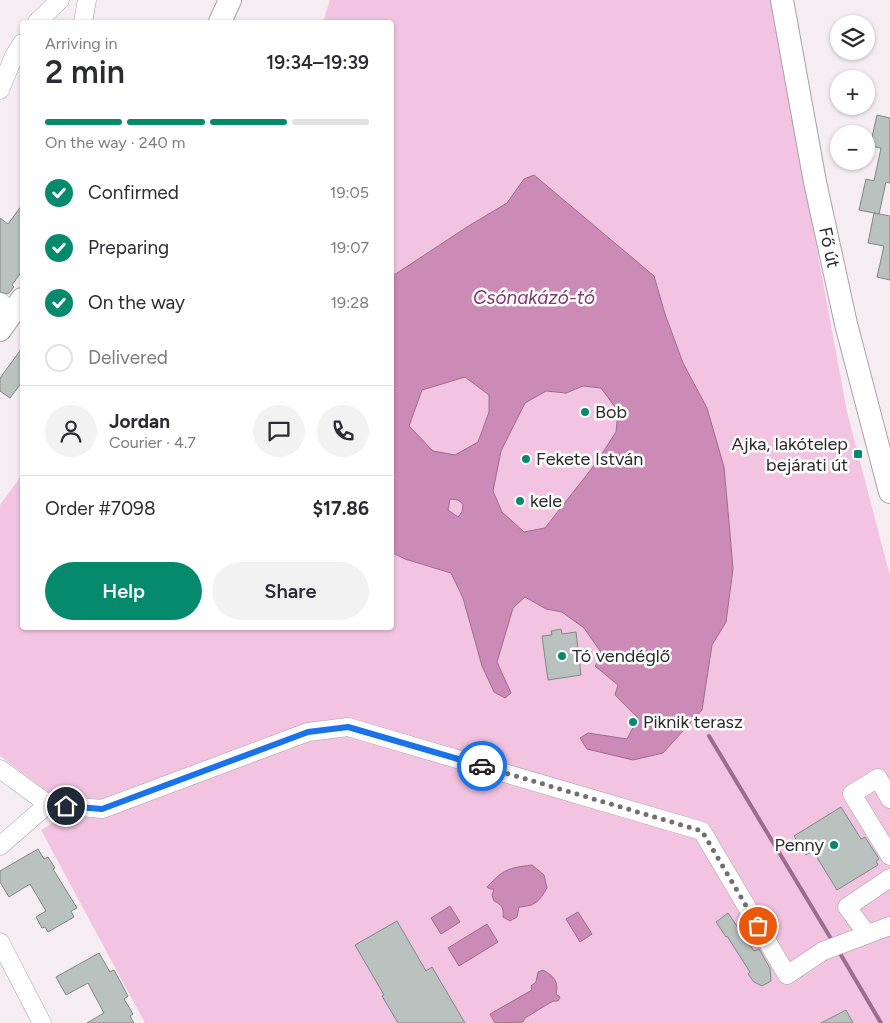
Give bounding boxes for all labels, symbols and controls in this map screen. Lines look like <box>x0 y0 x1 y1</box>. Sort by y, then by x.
map controls <box>830 15 875 170</box>
button: layers <box>830 15 875 60</box>
text: Arriving in <box>45 34 117 53</box>
text: 19:34–19:39 <box>266 51 369 74</box>
text: 2 min <box>45 53 125 91</box>
button: + <box>830 70 875 115</box>
button: − <box>830 125 875 170</box>
text: On the way · 240 m <box>45 133 185 152</box>
icon: check <box>45 179 73 207</box>
text: Confirmed <box>88 181 179 204</box>
text: 19:05 <box>330 183 369 202</box>
street label: Fő út <box>814 225 845 270</box>
icon: check <box>45 234 73 262</box>
text: Preparing <box>88 236 169 259</box>
text: 19:07 <box>330 238 369 257</box>
water label: Csónakázó-tó <box>473 286 595 309</box>
icon: check <box>45 289 73 317</box>
text: On the way <box>88 291 185 314</box>
text: 19:28 <box>331 293 369 312</box>
text: Delivered <box>88 346 168 369</box>
place label: Bob <box>595 401 627 423</box>
button: person <box>45 405 97 457</box>
button: chat <box>253 405 305 457</box>
button: phone <box>317 405 369 457</box>
marker: Bob <box>579 406 591 418</box>
text: Jordan <box>109 410 170 433</box>
text: Courier · 4.7 <box>109 433 196 452</box>
place label: Ajka, lakótelep bejárati út <box>732 433 848 476</box>
place label: Fekete István <box>536 448 643 470</box>
marker: Ajka, lakótelep bejárati út <box>852 448 864 460</box>
marker: Fekete István <box>520 453 532 465</box>
place label: kele <box>530 490 562 512</box>
marker: kele <box>514 495 526 507</box>
text: Order #7098 <box>45 497 156 520</box>
text: $17.86 <box>313 497 369 520</box>
button: Help <box>45 562 202 620</box>
button: Share <box>212 562 369 620</box>
place label: Tó vendéglő <box>572 645 670 667</box>
marker: Tó vendéglő <box>556 650 568 662</box>
place label: Piknik terasz <box>643 711 743 733</box>
marker: Piknik terasz <box>627 716 639 728</box>
courier <box>457 741 507 791</box>
icon: car <box>468 752 496 780</box>
pin <box>45 785 87 827</box>
icon: home <box>52 792 80 820</box>
place label: Penny <box>775 834 825 856</box>
marker: Penny <box>828 839 840 851</box>
pin <box>737 905 779 947</box>
icon: bag <box>744 912 772 940</box>

